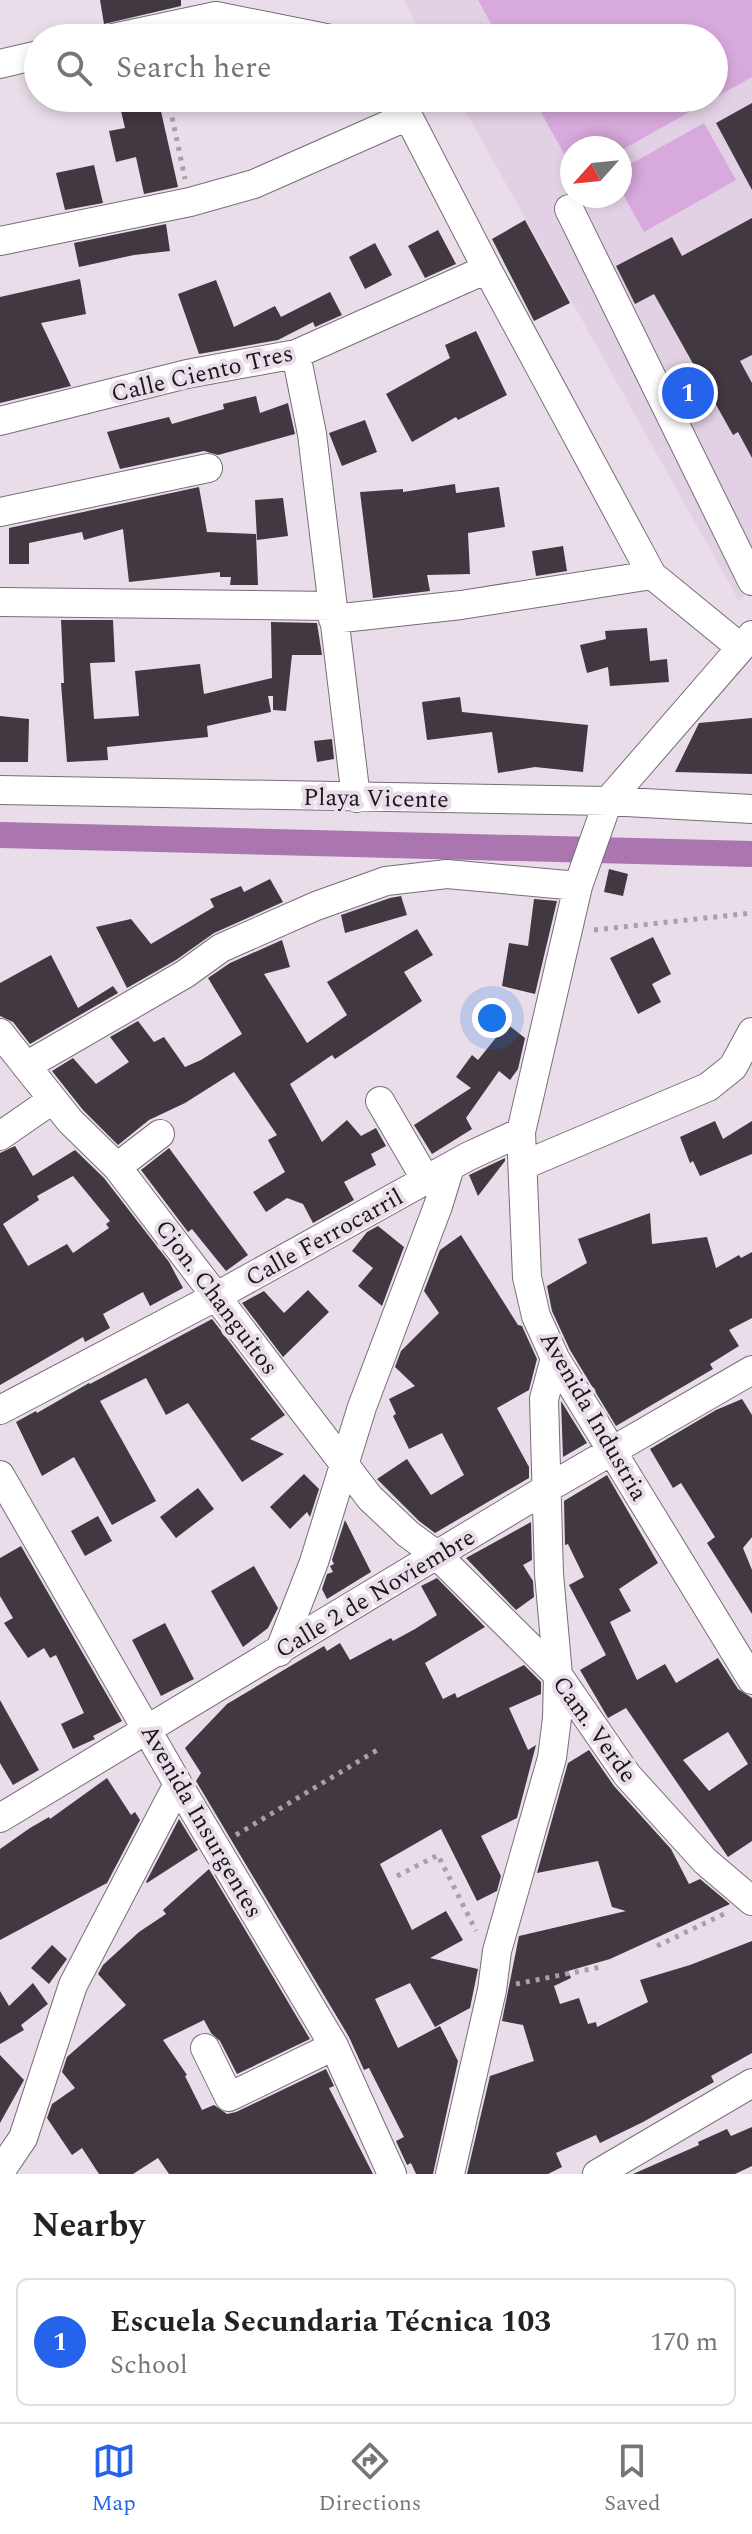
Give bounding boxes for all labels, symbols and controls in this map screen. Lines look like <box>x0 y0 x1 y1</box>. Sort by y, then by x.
search box <box>24 24 728 112</box>
text: Search here <box>116 45 272 91</box>
icon: search <box>52 46 96 90</box>
north arrow <box>560 136 632 208</box>
street label: Calle Ciento Tres <box>108 336 297 412</box>
pin: 1 <box>662 363 714 423</box>
street label: Playa Vicente <box>303 780 449 818</box>
your location <box>472 998 512 1038</box>
street label: Calle Ferrocarril <box>239 1180 410 1296</box>
street label: Cjon. Changuitos <box>146 1212 287 1383</box>
street label: Avenida Industria <box>530 1325 656 1508</box>
street label: Calle 2 de Noviembre <box>269 1520 482 1668</box>
street label: Cam. Verde <box>543 1669 645 1791</box>
street label: Avenida Insurgentes <box>131 1718 271 1925</box>
text: Nearby <box>32 2200 145 2252</box>
text: Escuela Secundaria Técnica 103 <box>110 2299 551 2345</box>
text: 1 <box>53 2322 67 2362</box>
text: 170 m <box>650 2322 718 2362</box>
text: School <box>110 2345 188 2385</box>
tab: Map <box>91 2439 136 2520</box>
tab: Directions <box>319 2439 421 2520</box>
tab: Saved <box>604 2439 661 2520</box>

